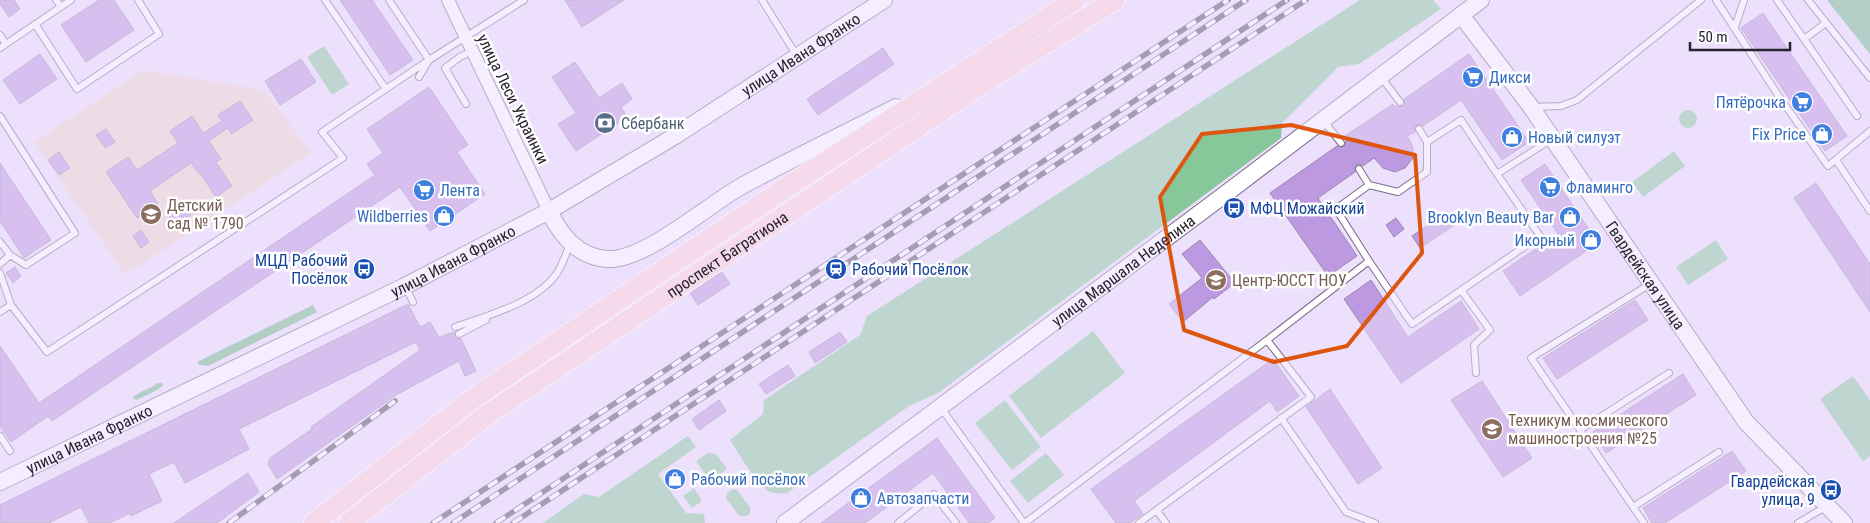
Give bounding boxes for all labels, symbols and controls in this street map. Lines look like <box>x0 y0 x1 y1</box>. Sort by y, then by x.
street label: улица Ивана Франко <box>738 9 864 100</box>
scale bar <box>1690 20 1790 52</box>
text: 50 m <box>1698 28 1728 46</box>
street label: улица Леси Украинки <box>473 31 553 167</box>
supermarket icon: Дикси <box>1461 65 1485 89</box>
place label: Дикси <box>1489 68 1531 87</box>
supermarket icon: Пятёрочка <box>1790 90 1814 114</box>
place label: Пятёрочка <box>1716 93 1786 112</box>
bank icon: Сбербанк <box>593 111 617 135</box>
place label: Сбербанк <box>621 114 685 133</box>
shop icon: Fix Price <box>1810 122 1834 146</box>
shop icon: Новый силуэт <box>1500 125 1524 149</box>
place label: Fix Price <box>1752 125 1806 144</box>
place label: Новый силуэт <box>1528 128 1621 147</box>
supermarket icon: Фламинго <box>1538 175 1562 199</box>
supermarket icon: Лента <box>412 178 436 202</box>
place label: Фламинго <box>1566 178 1633 197</box>
place label: Лента <box>440 181 480 200</box>
place label: Детский сад № 1790 <box>167 196 244 233</box>
bus stop icon: МФЦ Можайский <box>1222 196 1246 220</box>
place label: МФЦ Можайский <box>1250 199 1365 218</box>
school or university icon: Детский сад № 1790 <box>139 202 163 226</box>
shop icon: Wildberries <box>432 204 456 228</box>
shop icon: Brooklyn Beauty Bar <box>1558 205 1582 229</box>
place label: Wildberries <box>357 207 428 226</box>
street label: проспект Багратиона <box>663 207 791 302</box>
place label: Brooklyn Beauty Bar <box>1428 208 1554 227</box>
street label: улица Маршала Неделина <box>1048 211 1199 330</box>
street label: Гвардейская улица <box>1602 217 1689 333</box>
street label: улица Ивана Франко <box>388 221 518 301</box>
shop icon: Икорный <box>1579 228 1603 252</box>
place label: Икорный <box>1514 231 1575 250</box>
place label: МЦД Рабочий Посёлок <box>255 251 348 288</box>
bus stop icon: МЦД Рабочий Посёлок <box>352 257 376 281</box>
station icon: Рабочий Посёлок <box>824 257 848 281</box>
place label: Рабочий Посёлок <box>852 260 969 279</box>
school or university icon: Центр-ЮССТ НОУ <box>1204 268 1228 292</box>
place label: Центр-ЮССТ НОУ <box>1232 271 1347 290</box>
street label: улица Ивана Франко <box>23 400 155 477</box>
place label: Техникум космического машиностроения №25 <box>1508 411 1668 448</box>
school or university icon: Техникум космического машиностроения №25 <box>1480 417 1504 441</box>
shop icon: Рабочий посёлок <box>663 467 687 491</box>
place label: Рабочий посёлок <box>691 470 806 489</box>
place label: Гвардейская улица, 9 <box>1730 472 1815 509</box>
bus stop icon: Гвардейская улица, 9 <box>1819 478 1843 502</box>
shop icon: Автозапчасти <box>849 486 873 510</box>
place label: Автозапчасти <box>877 489 969 508</box>

